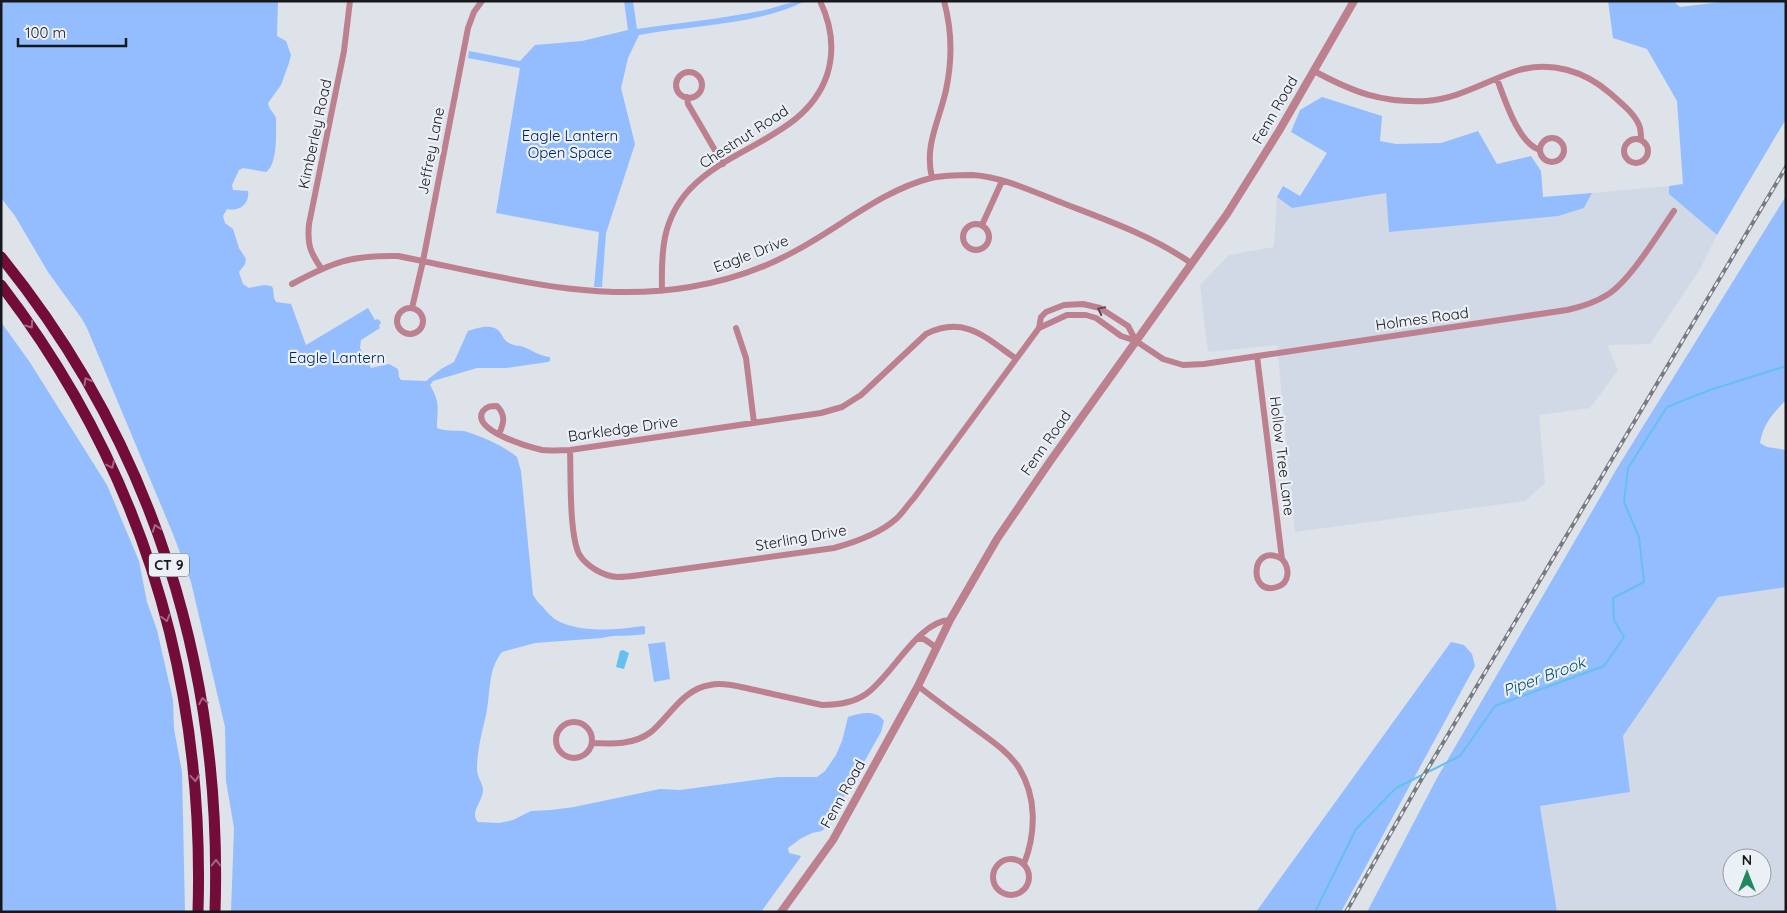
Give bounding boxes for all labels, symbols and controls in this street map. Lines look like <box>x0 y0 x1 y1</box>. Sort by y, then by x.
scale bar <box>18 15 125 47</box>
text: 100 m <box>25 23 66 42</box>
street label: Fenn Road <box>1247 72 1302 147</box>
street label: Kimberley Road <box>294 77 335 191</box>
street label: Chestnut Road <box>696 101 792 172</box>
street label: Jeffrey Lane <box>413 106 448 196</box>
park label: Eagle Lantern Open Space <box>522 126 618 162</box>
street label: Eagle Drive <box>711 231 791 277</box>
street label: Holmes Road <box>1374 303 1470 334</box>
one-way arrow <box>1097 306 1106 316</box>
one-way arrow <box>24 319 33 328</box>
park label: Eagle Lantern <box>289 348 385 367</box>
one-way arrow <box>83 377 93 386</box>
street label: Hollow Tree Lane <box>1266 395 1299 517</box>
street label: Fenn Road <box>1016 406 1075 479</box>
street label: Barkledge Drive <box>567 411 679 446</box>
one-way arrow <box>104 460 115 469</box>
street label: Sterling Drive <box>754 520 848 555</box>
one-way arrow <box>152 524 162 533</box>
road number: CT 9 <box>149 554 189 576</box>
one-way arrow <box>160 613 171 622</box>
water label: Piper Brook <box>1500 651 1589 700</box>
one-way arrow <box>198 697 208 706</box>
street label: Fenn Road <box>816 756 869 831</box>
one-way arrow <box>189 774 200 782</box>
north arrow <box>1722 848 1772 898</box>
text: N <box>1742 851 1752 869</box>
one-way arrow <box>211 859 222 867</box>

